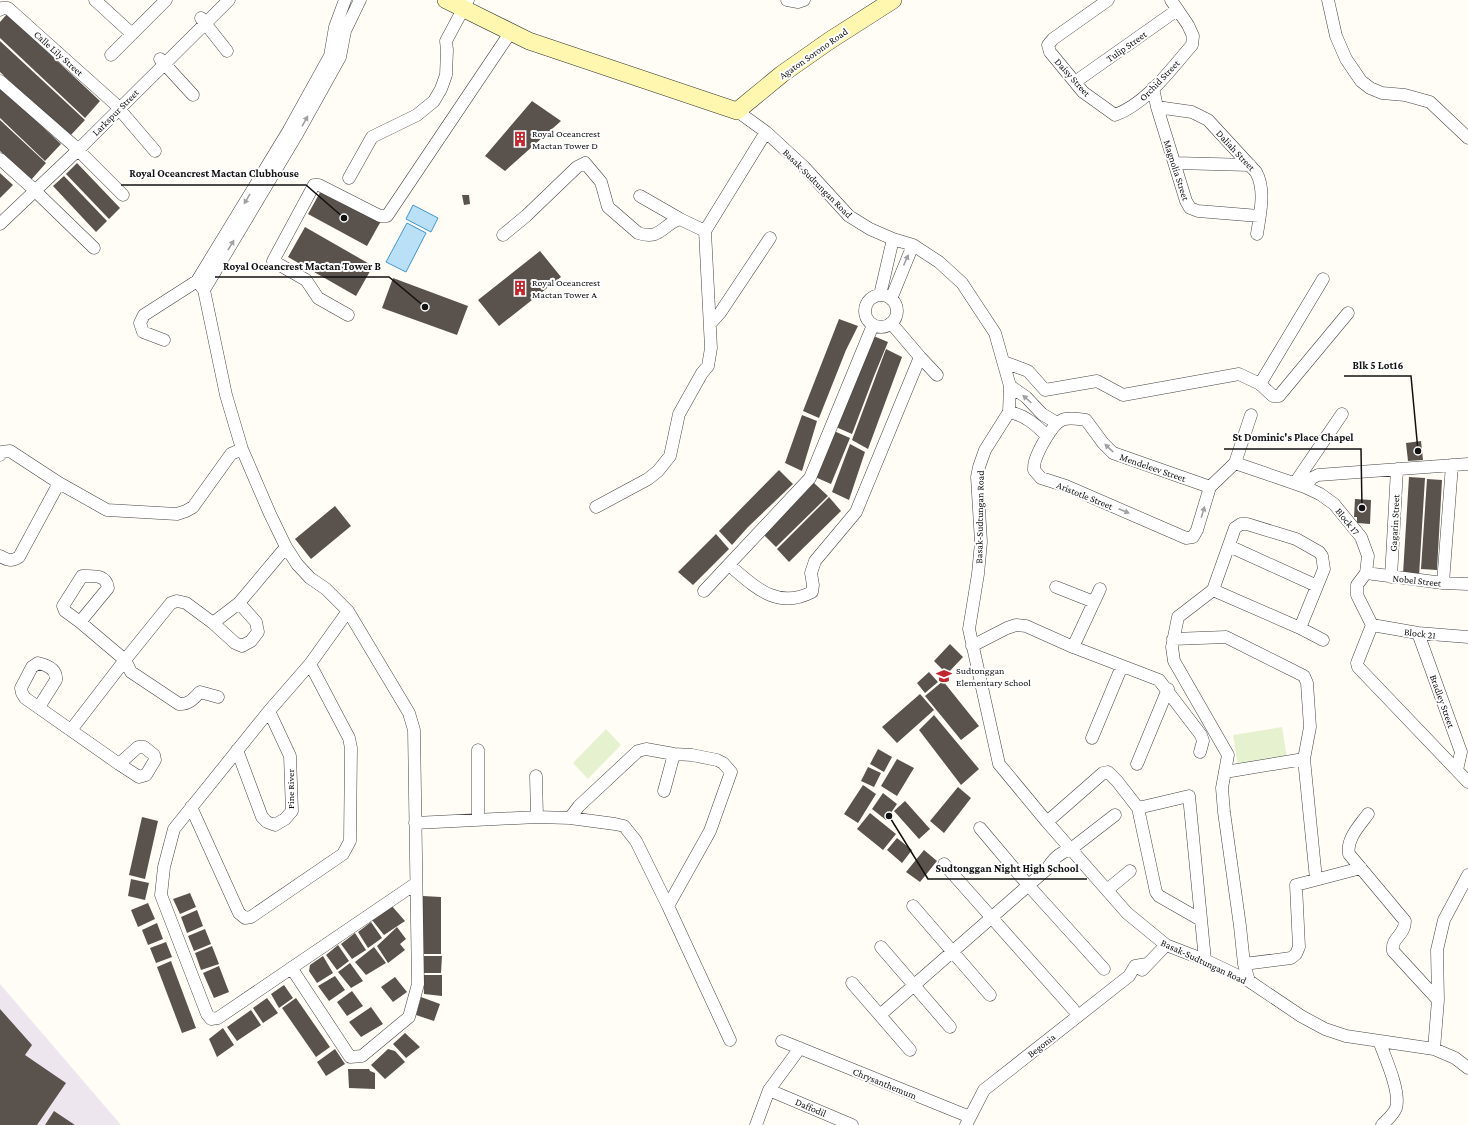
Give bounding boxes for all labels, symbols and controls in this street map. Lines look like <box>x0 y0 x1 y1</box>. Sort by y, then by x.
street label: Agaton Sorono Road <box>777 25 850 81</box>
street label: Calle Lily Street <box>32 28 86 79</box>
street label: Tulip Street <box>1104 28 1149 64</box>
street label: Daisy Street <box>1053 56 1093 99</box>
street label: Orchid Street <box>1137 57 1182 103</box>
street label: Larkspur Street <box>90 86 141 138</box>
one-way arrow <box>302 115 308 127</box>
place label: Royal Oceancrest Mactan Tower D <box>532 128 601 151</box>
street label: Daliah Street <box>1214 128 1258 174</box>
building icon: Royal Oceancrest Mactan Tower D <box>511 130 529 148</box>
street label: Magnolia Street <box>1162 138 1192 203</box>
street label: Basak-Sudtungan Road <box>781 147 855 221</box>
callout: Royal Oceancrest Mactan Clubhouse <box>121 162 306 185</box>
text: Royal Oceancrest Mactan Clubhouse <box>129 167 299 179</box>
one-way arrow <box>243 193 250 205</box>
one-way arrow <box>228 239 235 251</box>
callout: Royal Oceancrest Mactan Tower B <box>215 254 389 277</box>
one-way arrow <box>903 254 909 266</box>
text: Royal Oceancrest Mactan Tower B <box>223 260 382 272</box>
place label: Royal Oceancrest Mactan Tower A <box>532 277 601 300</box>
building icon: Royal Oceancrest Mactan Tower A <box>511 279 529 297</box>
callout: Blk 5 Lot16 <box>1344 353 1411 376</box>
text: Blk 5 Lot16 <box>1353 359 1403 371</box>
one-way arrow <box>1022 394 1032 403</box>
callout: St Dominic's Place Chapel <box>1224 426 1361 449</box>
text: St Dominic's Place Chapel <box>1233 431 1354 443</box>
one-way arrow <box>1104 444 1114 453</box>
street label: Mendeleev Street <box>1118 451 1188 484</box>
street label: Basak-Sudtungan Road <box>973 470 986 564</box>
street label: Aristotle Street <box>1055 479 1115 512</box>
street label: Gagarin Street <box>1388 493 1402 552</box>
one-way arrow <box>1200 506 1206 518</box>
street label: Block 17 <box>1333 506 1362 537</box>
one-way arrow <box>1119 508 1130 514</box>
street label: Nobel Street <box>1392 572 1443 589</box>
street label: Block 21 <box>1403 626 1436 641</box>
place label: Sudtonggan Elementary School <box>956 665 1031 688</box>
school or university icon: Sudtonggan Elementary School <box>935 667 953 685</box>
street label: Bradley Street <box>1428 673 1457 730</box>
street label: Pine River <box>285 769 296 809</box>
callout: Sudtonggan Night High School <box>928 856 1087 879</box>
text: Sudtonggan Night High School <box>935 862 1079 874</box>
street label: Basak-Sudtungan Road <box>1159 937 1249 986</box>
street label: Begonia <box>1025 1031 1058 1060</box>
street label: Chrysanthemum <box>851 1066 918 1101</box>
street label: Daffodil <box>794 1096 828 1119</box>

